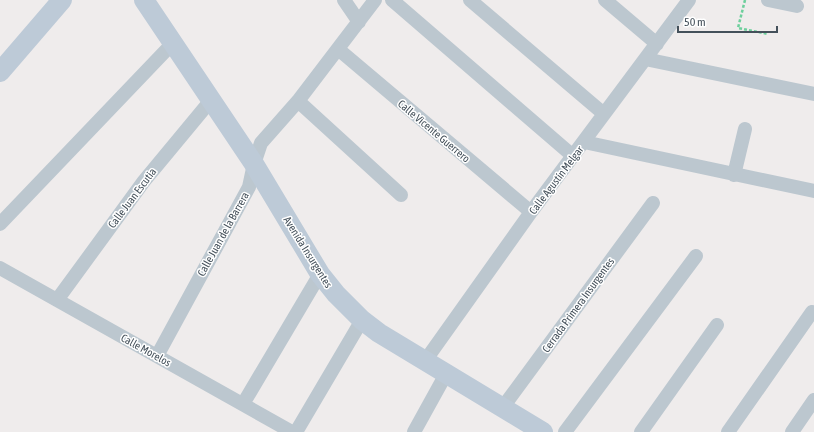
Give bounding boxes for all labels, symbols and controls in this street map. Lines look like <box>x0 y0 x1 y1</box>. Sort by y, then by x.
scale bar <box>678 8 777 34</box>
text: 50 m <box>684 15 706 29</box>
street label: Calle Vicente Guerrero <box>396 97 472 165</box>
street label: Calle Agustín Melgar <box>526 143 586 216</box>
street label: Calle Juan Escutia <box>106 166 158 230</box>
street label: Calle Juan de la Barrera <box>195 190 251 278</box>
street label: Avenida Insurgentes <box>281 214 335 290</box>
street label: Cerrada Primera Insurgentes <box>540 255 616 355</box>
street label: Calle Morelos <box>119 331 173 369</box>

